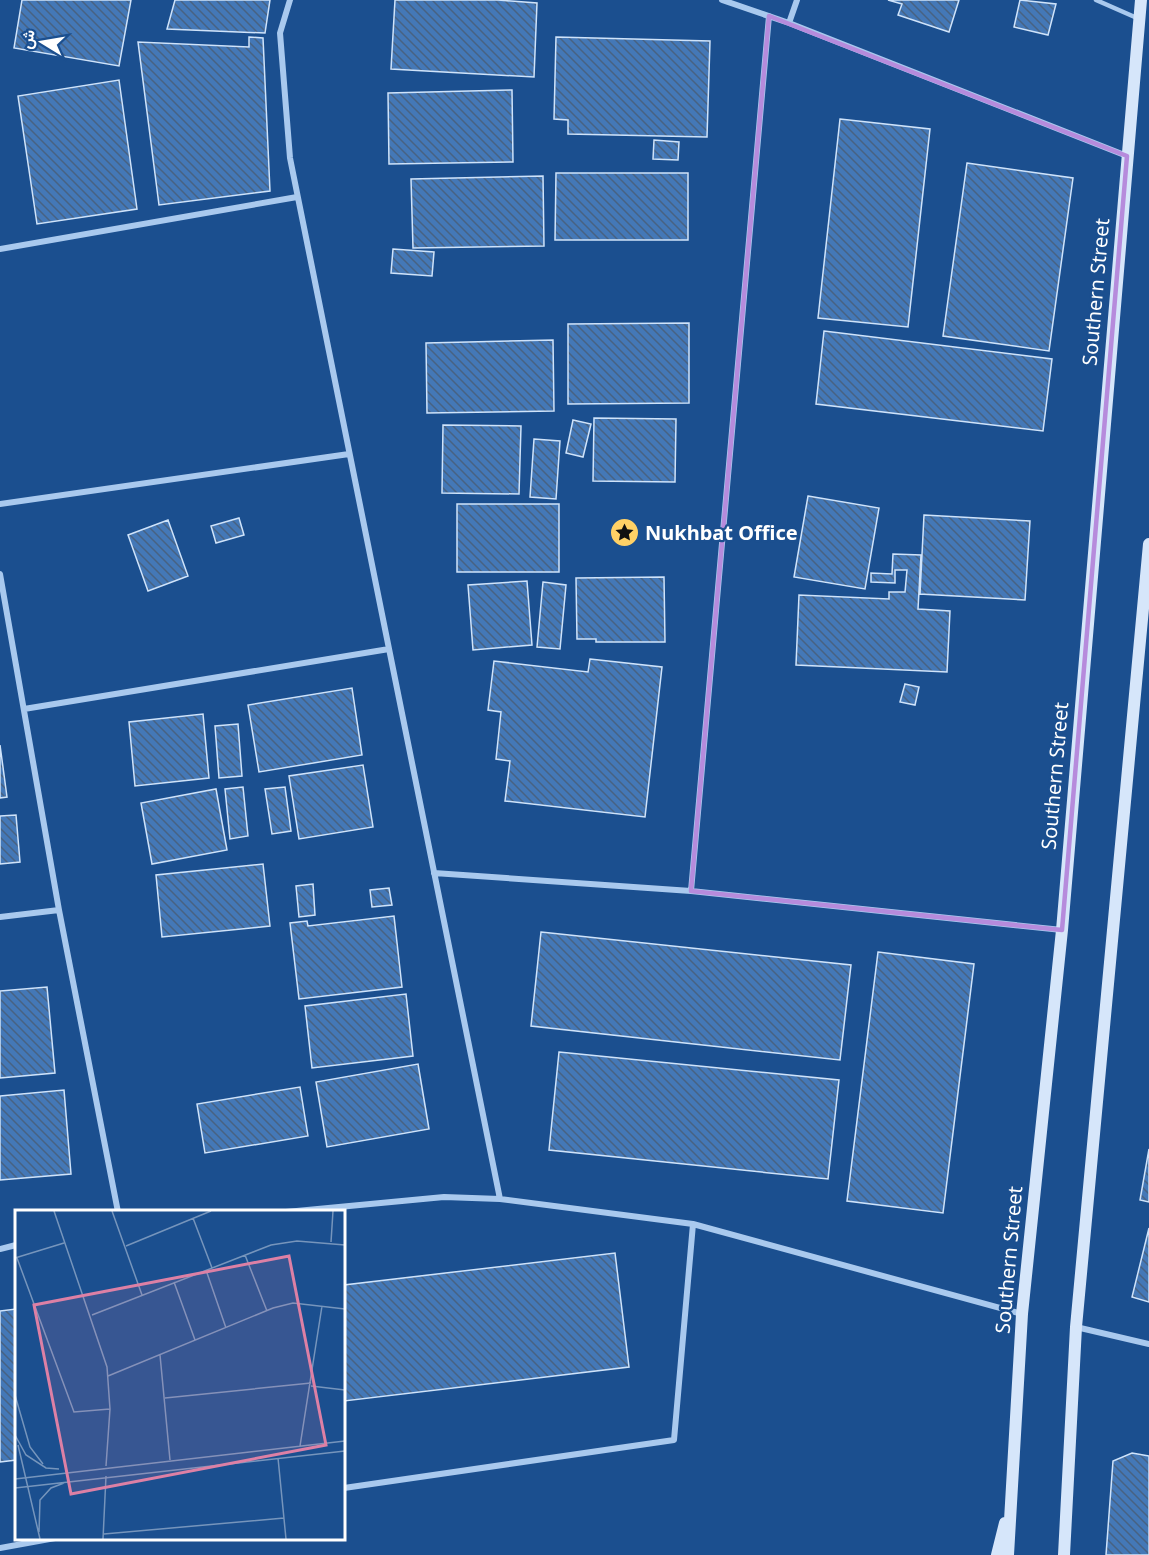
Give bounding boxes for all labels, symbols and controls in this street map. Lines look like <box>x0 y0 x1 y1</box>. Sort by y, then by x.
north arrow <box>12 12 72 72</box>
text: ش <box>15 28 40 51</box>
street label: Southern Street <box>1076 217 1115 367</box>
place icon: Nukhbat Office <box>608 517 640 549</box>
place label: Nukhbat Office <box>645 519 798 546</box>
street label: Southern Street <box>1035 701 1074 851</box>
street label: Southern Street <box>989 1185 1028 1335</box>
inset map <box>15 1210 345 1540</box>

